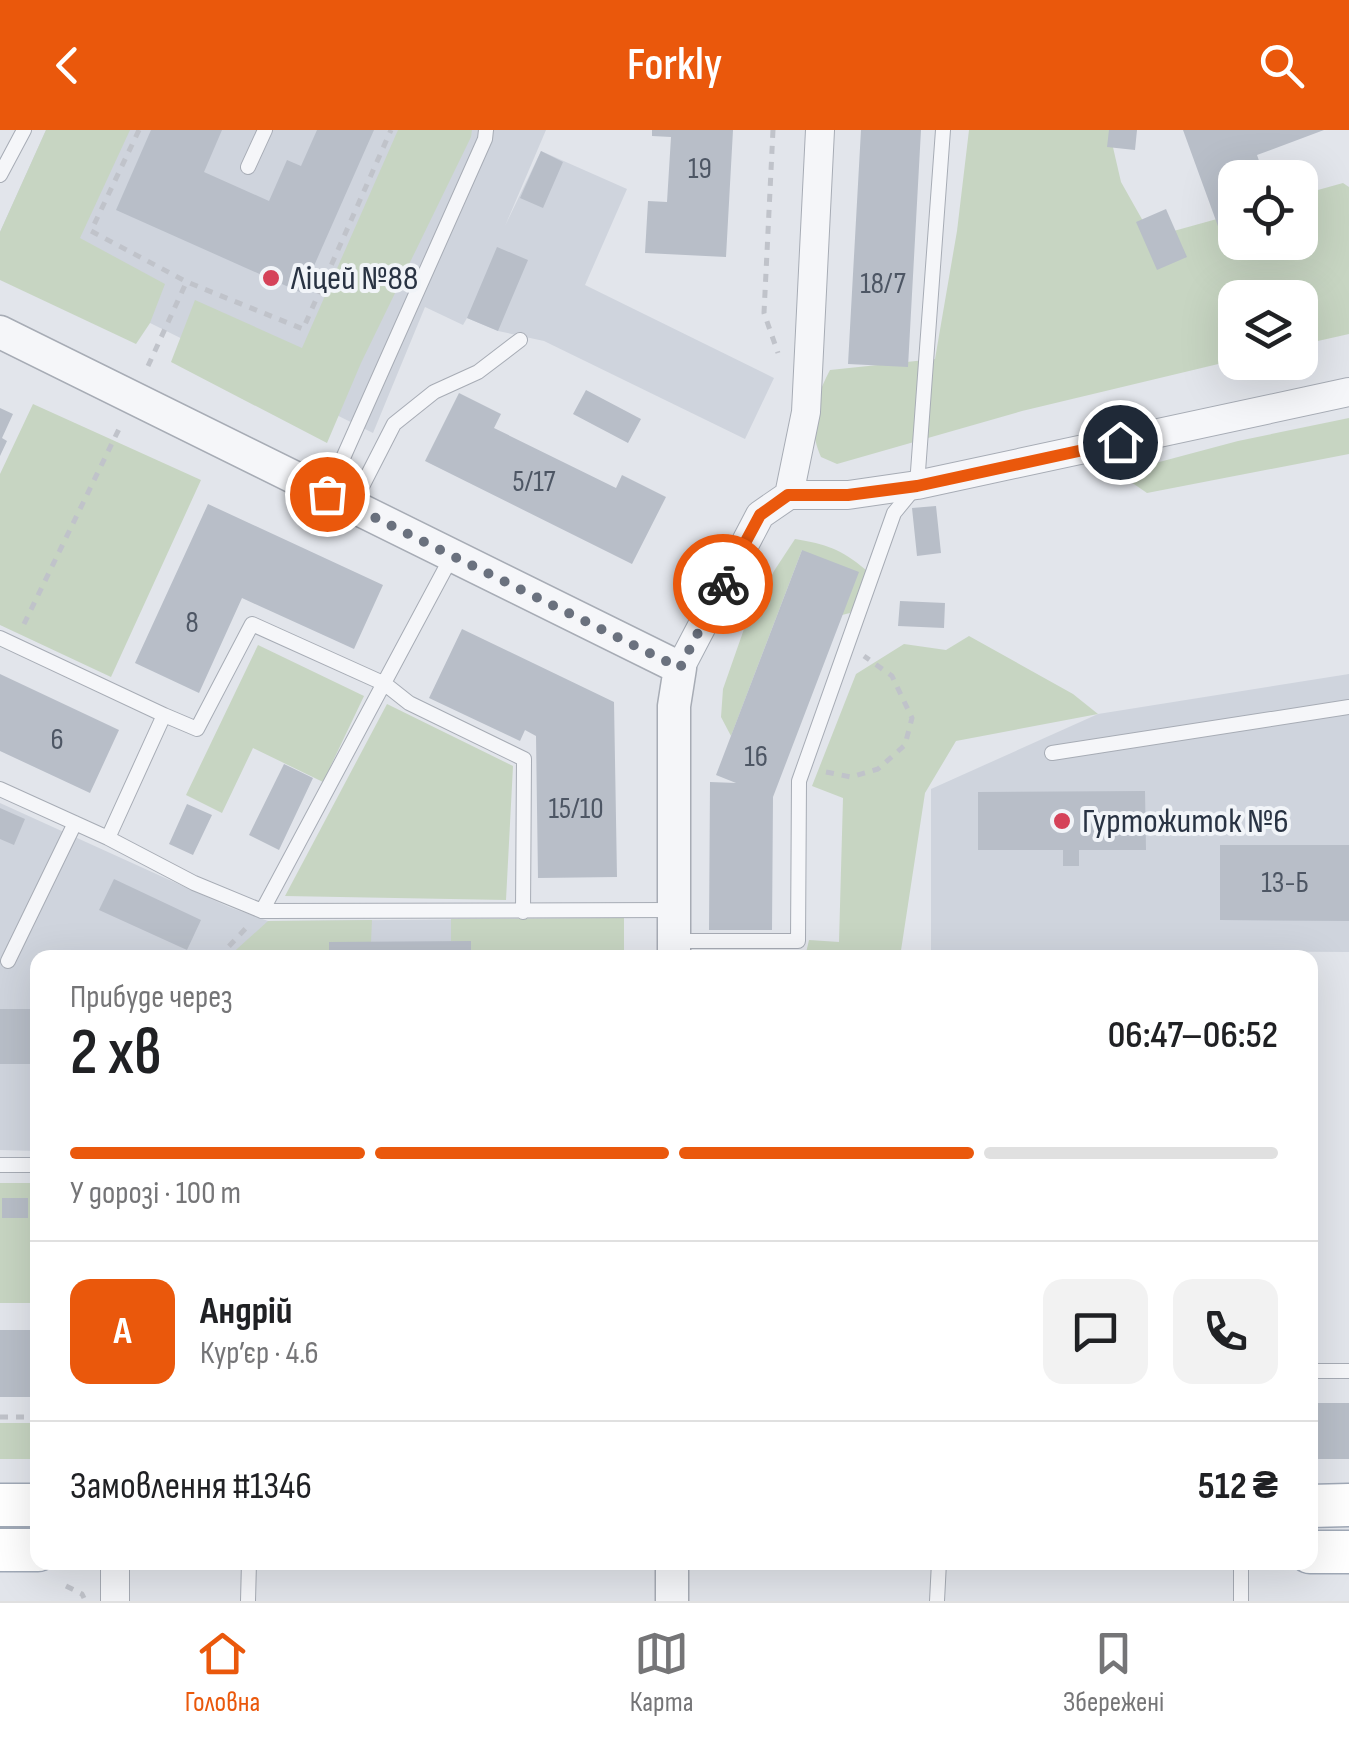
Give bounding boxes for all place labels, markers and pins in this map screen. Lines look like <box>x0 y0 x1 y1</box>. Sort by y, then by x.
place label: Ліцей №88 <box>290 257 418 300</box>
marker: Ліцей №88 <box>260 267 282 289</box>
pin <box>1078 400 1163 485</box>
pin <box>285 452 370 537</box>
place label: Гуртожиток №6 <box>1082 800 1289 843</box>
marker: Гуртожиток №6 <box>1051 810 1073 832</box>

